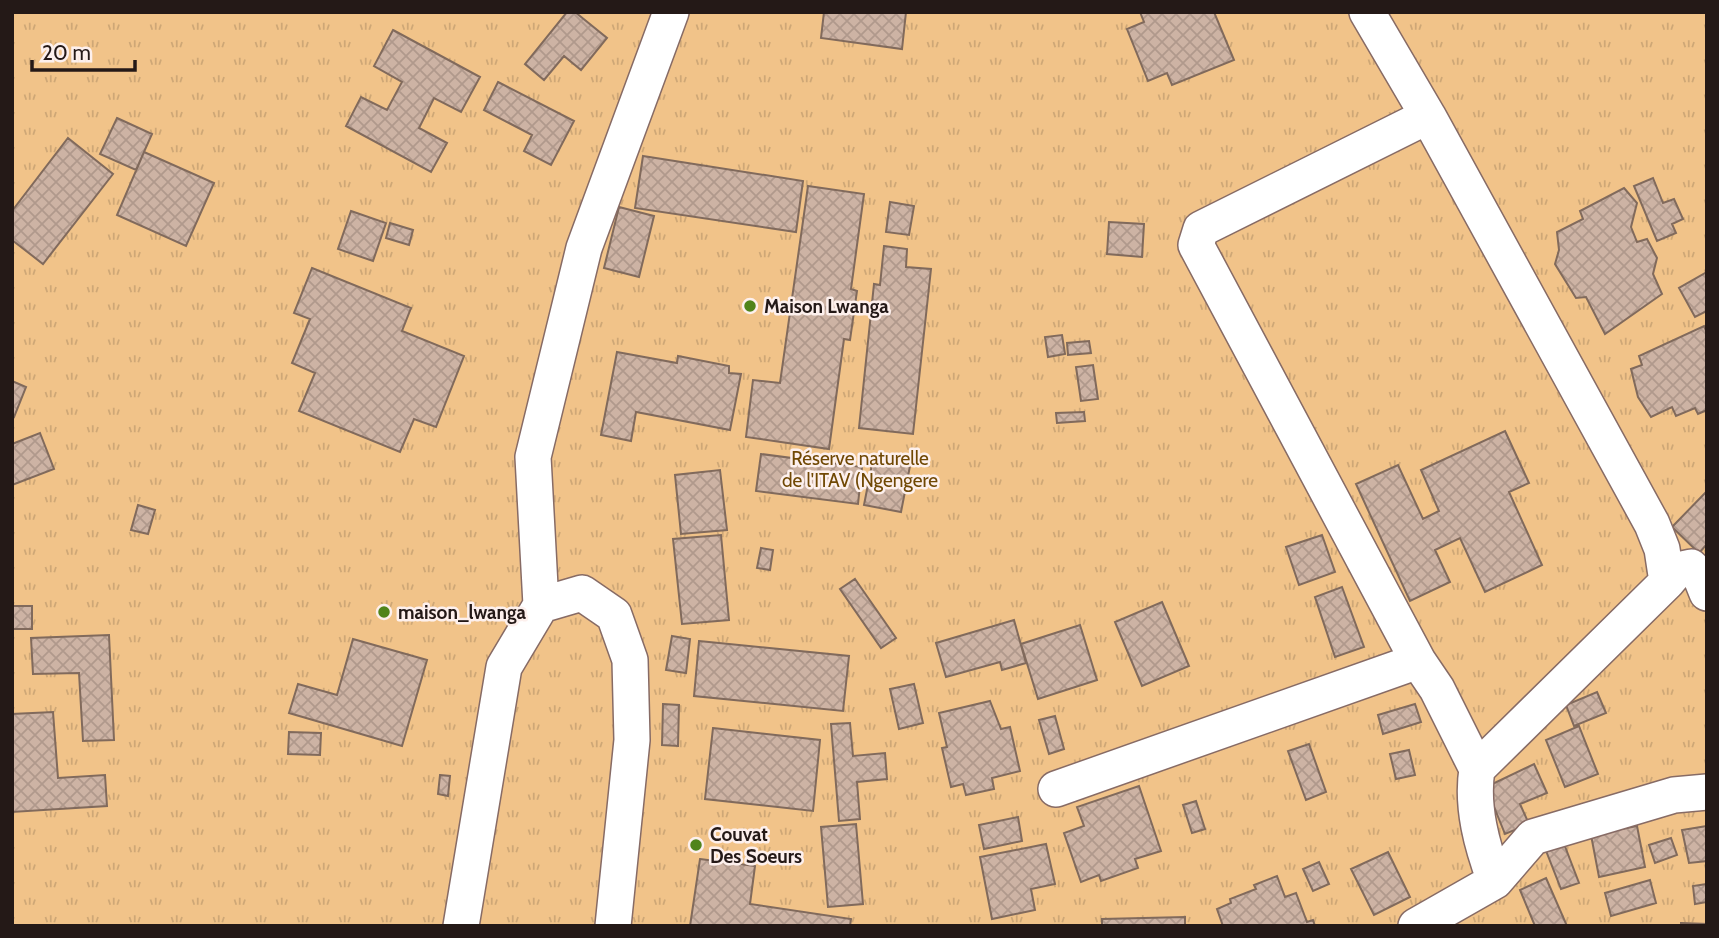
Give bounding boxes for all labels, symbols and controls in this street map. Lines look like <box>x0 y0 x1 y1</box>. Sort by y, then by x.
scale bar <box>32 28 135 72</box>
text: 20 m <box>42 40 91 65</box>
place label: Maison Lwanga <box>764 295 889 318</box>
marker: Maison Lwanga <box>742 298 758 314</box>
park label: Réserve naturelle de l'ITAV (Ngengere <box>782 447 938 492</box>
place label: maison_lwanga <box>398 601 527 624</box>
marker: maison_lwanga <box>376 604 392 620</box>
place label: Couvat Des Soeurs <box>710 823 802 868</box>
marker: Couvat Des Soeurs <box>688 837 704 853</box>

